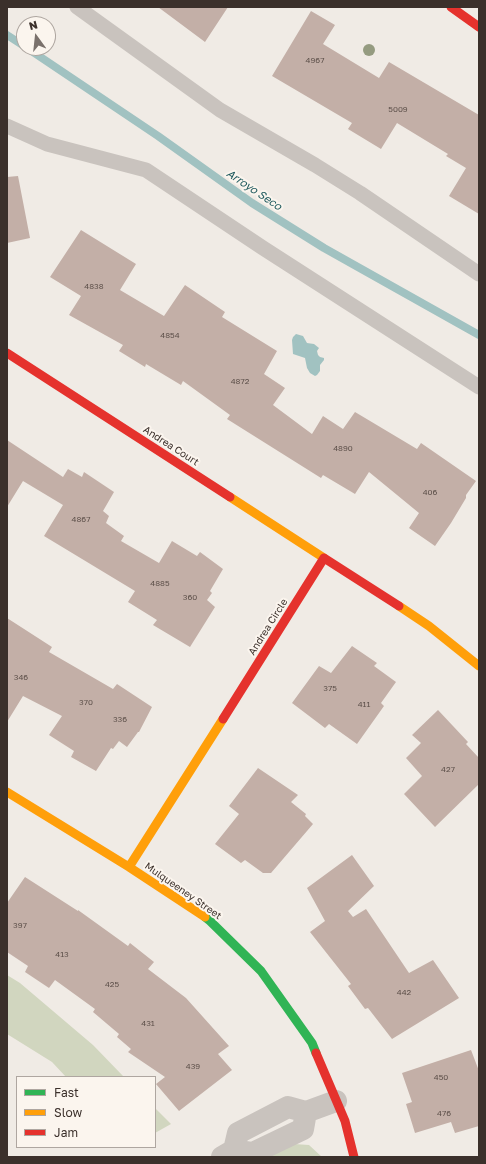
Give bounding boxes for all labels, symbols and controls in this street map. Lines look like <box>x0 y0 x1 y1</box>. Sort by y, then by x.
north arrow <box>16 16 56 56</box>
text: N <box>27 18 39 32</box>
house number: 4967 <box>306 55 324 65</box>
house number: 5009 <box>388 104 408 114</box>
water label: Arroyo Seco <box>224 167 284 213</box>
house number: 4838 <box>84 281 104 291</box>
house number: 4854 <box>160 330 180 340</box>
house number: 4872 <box>231 376 249 386</box>
street label: Andrea Court <box>141 424 201 468</box>
house number: 4890 <box>333 443 353 453</box>
house number: 406 <box>423 487 437 497</box>
house number: 4867 <box>72 514 90 524</box>
house number: 4885 <box>150 578 170 588</box>
house number: 360 <box>183 592 197 602</box>
street label: Andrea Circle <box>246 597 290 657</box>
house number: 346 <box>14 672 28 682</box>
house number: 375 <box>323 683 337 693</box>
house number: 370 <box>79 697 93 707</box>
house number: 411 <box>358 699 370 709</box>
house number: 336 <box>113 714 127 724</box>
house number: 427 <box>441 764 455 774</box>
street label: Mulqueeney Street <box>142 860 224 922</box>
house number: 397 <box>13 920 27 930</box>
house number: 413 <box>55 949 69 959</box>
house number: 425 <box>105 979 119 989</box>
house number: 442 <box>397 987 411 997</box>
house number: 431 <box>141 1018 155 1028</box>
house number: 439 <box>186 1061 200 1071</box>
house number: 450 <box>434 1072 448 1082</box>
legend <box>16 1076 156 1148</box>
text: Fast <box>54 1085 79 1100</box>
text: Slow <box>54 1105 82 1120</box>
house number: 476 <box>437 1108 451 1118</box>
text: Jam <box>54 1125 78 1140</box>

